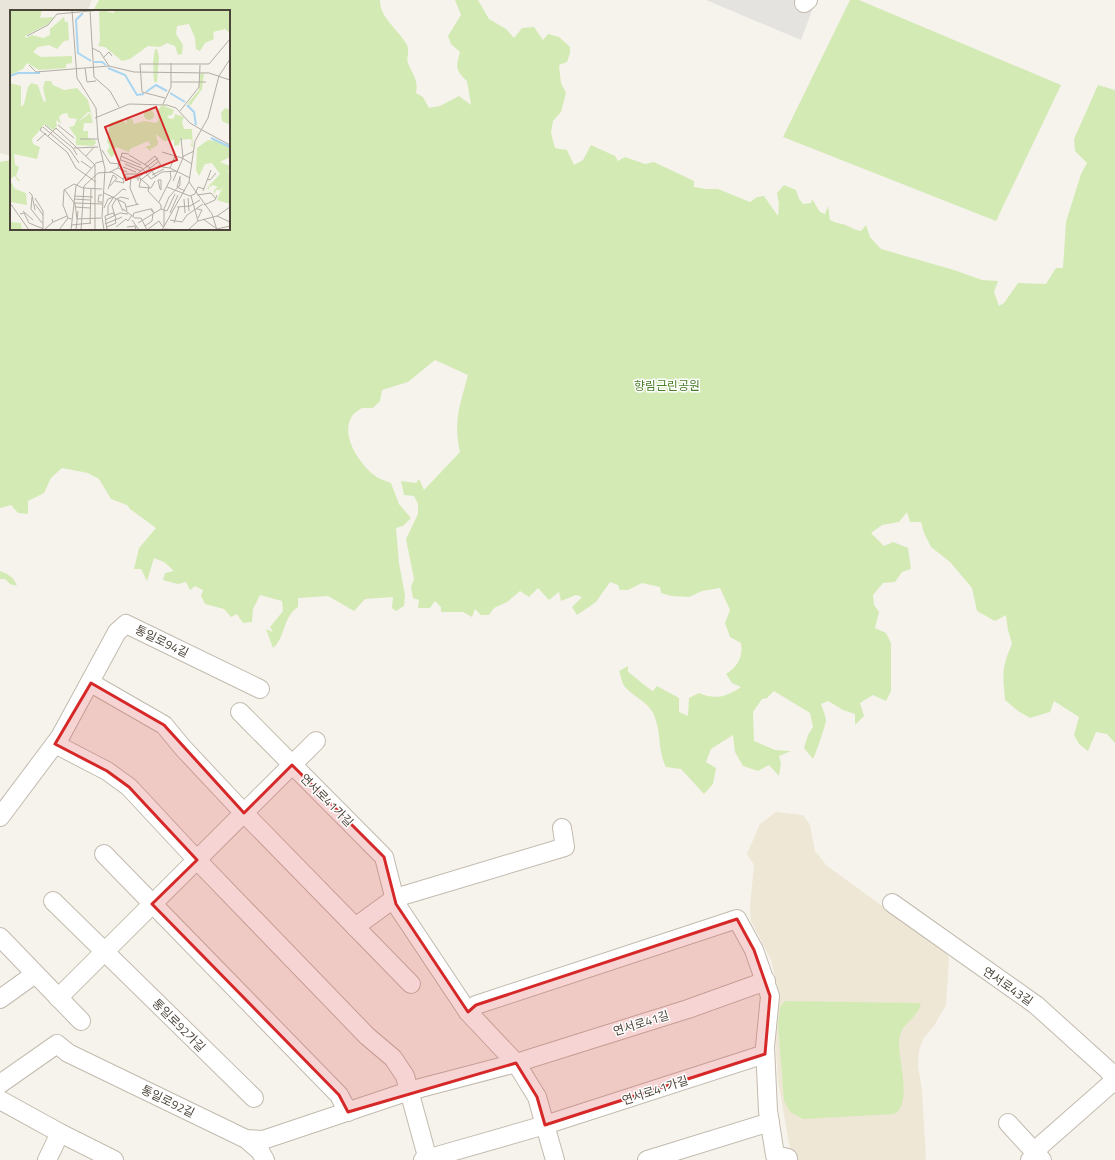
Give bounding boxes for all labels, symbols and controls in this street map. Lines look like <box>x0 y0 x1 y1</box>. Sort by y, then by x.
inset map <box>10 10 230 230</box>
park label: 향림근린공원 <box>634 376 700 395</box>
street label: 통일로94길 <box>132 620 192 662</box>
street label: 연서로41가길 <box>296 769 358 831</box>
street label: 연서로43길 <box>979 962 1037 1010</box>
street label: 통일로92가길 <box>148 994 210 1056</box>
street label: 연서로41길 <box>611 1005 671 1041</box>
street label: 연서로41가길 <box>619 1070 691 1110</box>
street label: 통일로92길 <box>138 1080 198 1122</box>

